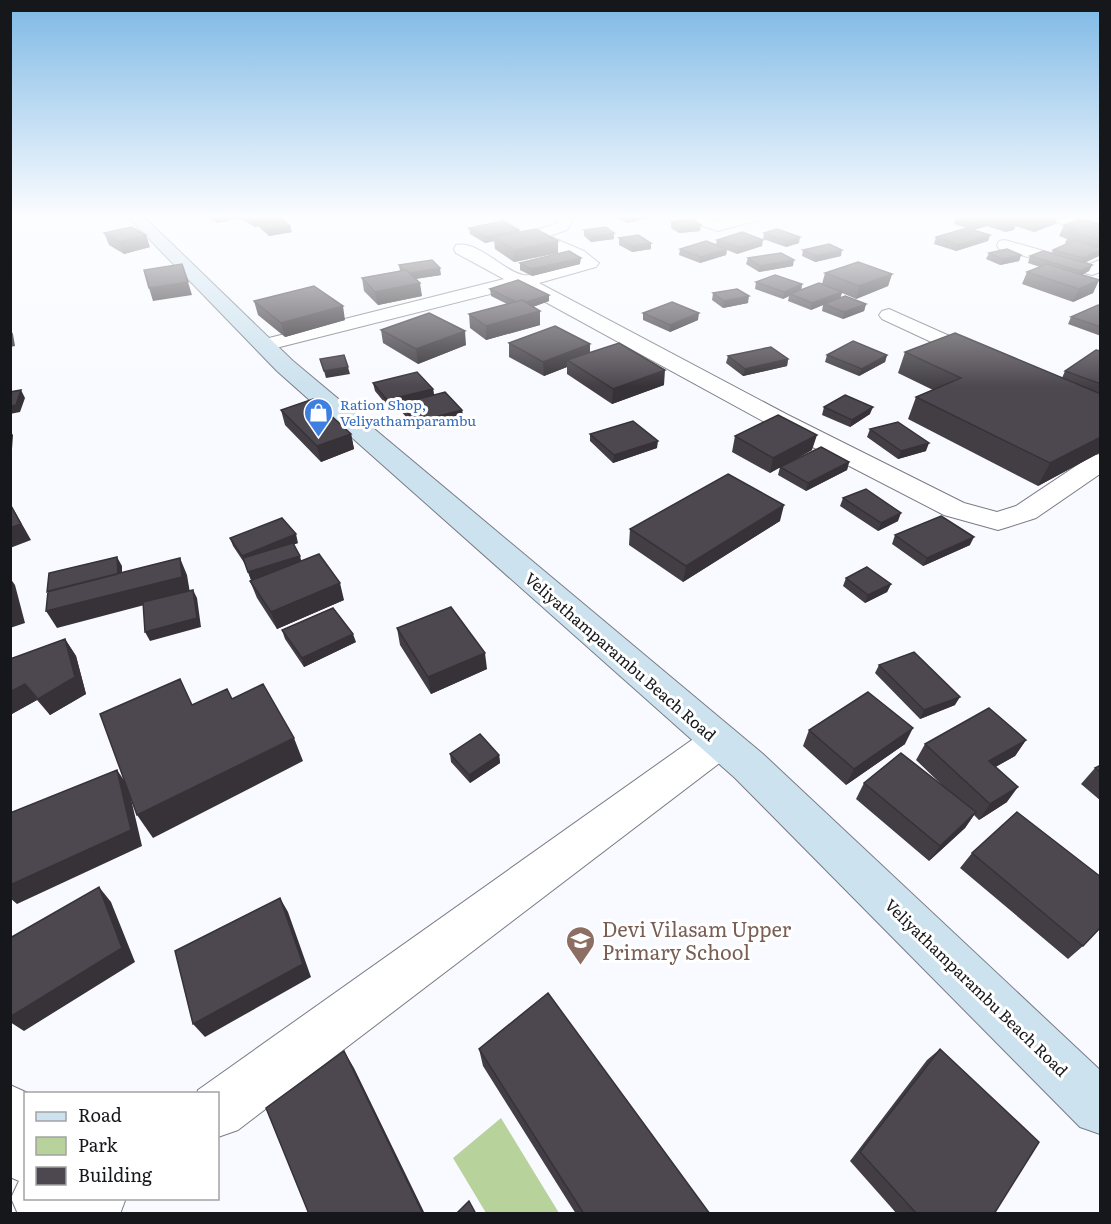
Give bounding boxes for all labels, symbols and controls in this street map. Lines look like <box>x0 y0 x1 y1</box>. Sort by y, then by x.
place label: Ration Shop, Veliyathamparambu <box>340 394 476 430</box>
shop icon: Ration Shop, Veliyathamparambu <box>303 396 335 438</box>
street label: Veliyathamparambu Beach Road <box>520 566 722 746</box>
street label: Veliyathamparambu Beach Road <box>880 893 1074 1081</box>
place label: Devi Vilasam Upper Primary School <box>602 913 792 966</box>
school or university icon: Devi Vilasam Upper Primary School <box>565 924 597 966</box>
legend <box>24 1092 219 1200</box>
text: Road <box>78 1101 122 1128</box>
text: Park <box>78 1131 119 1158</box>
text: Building <box>78 1161 153 1188</box>

